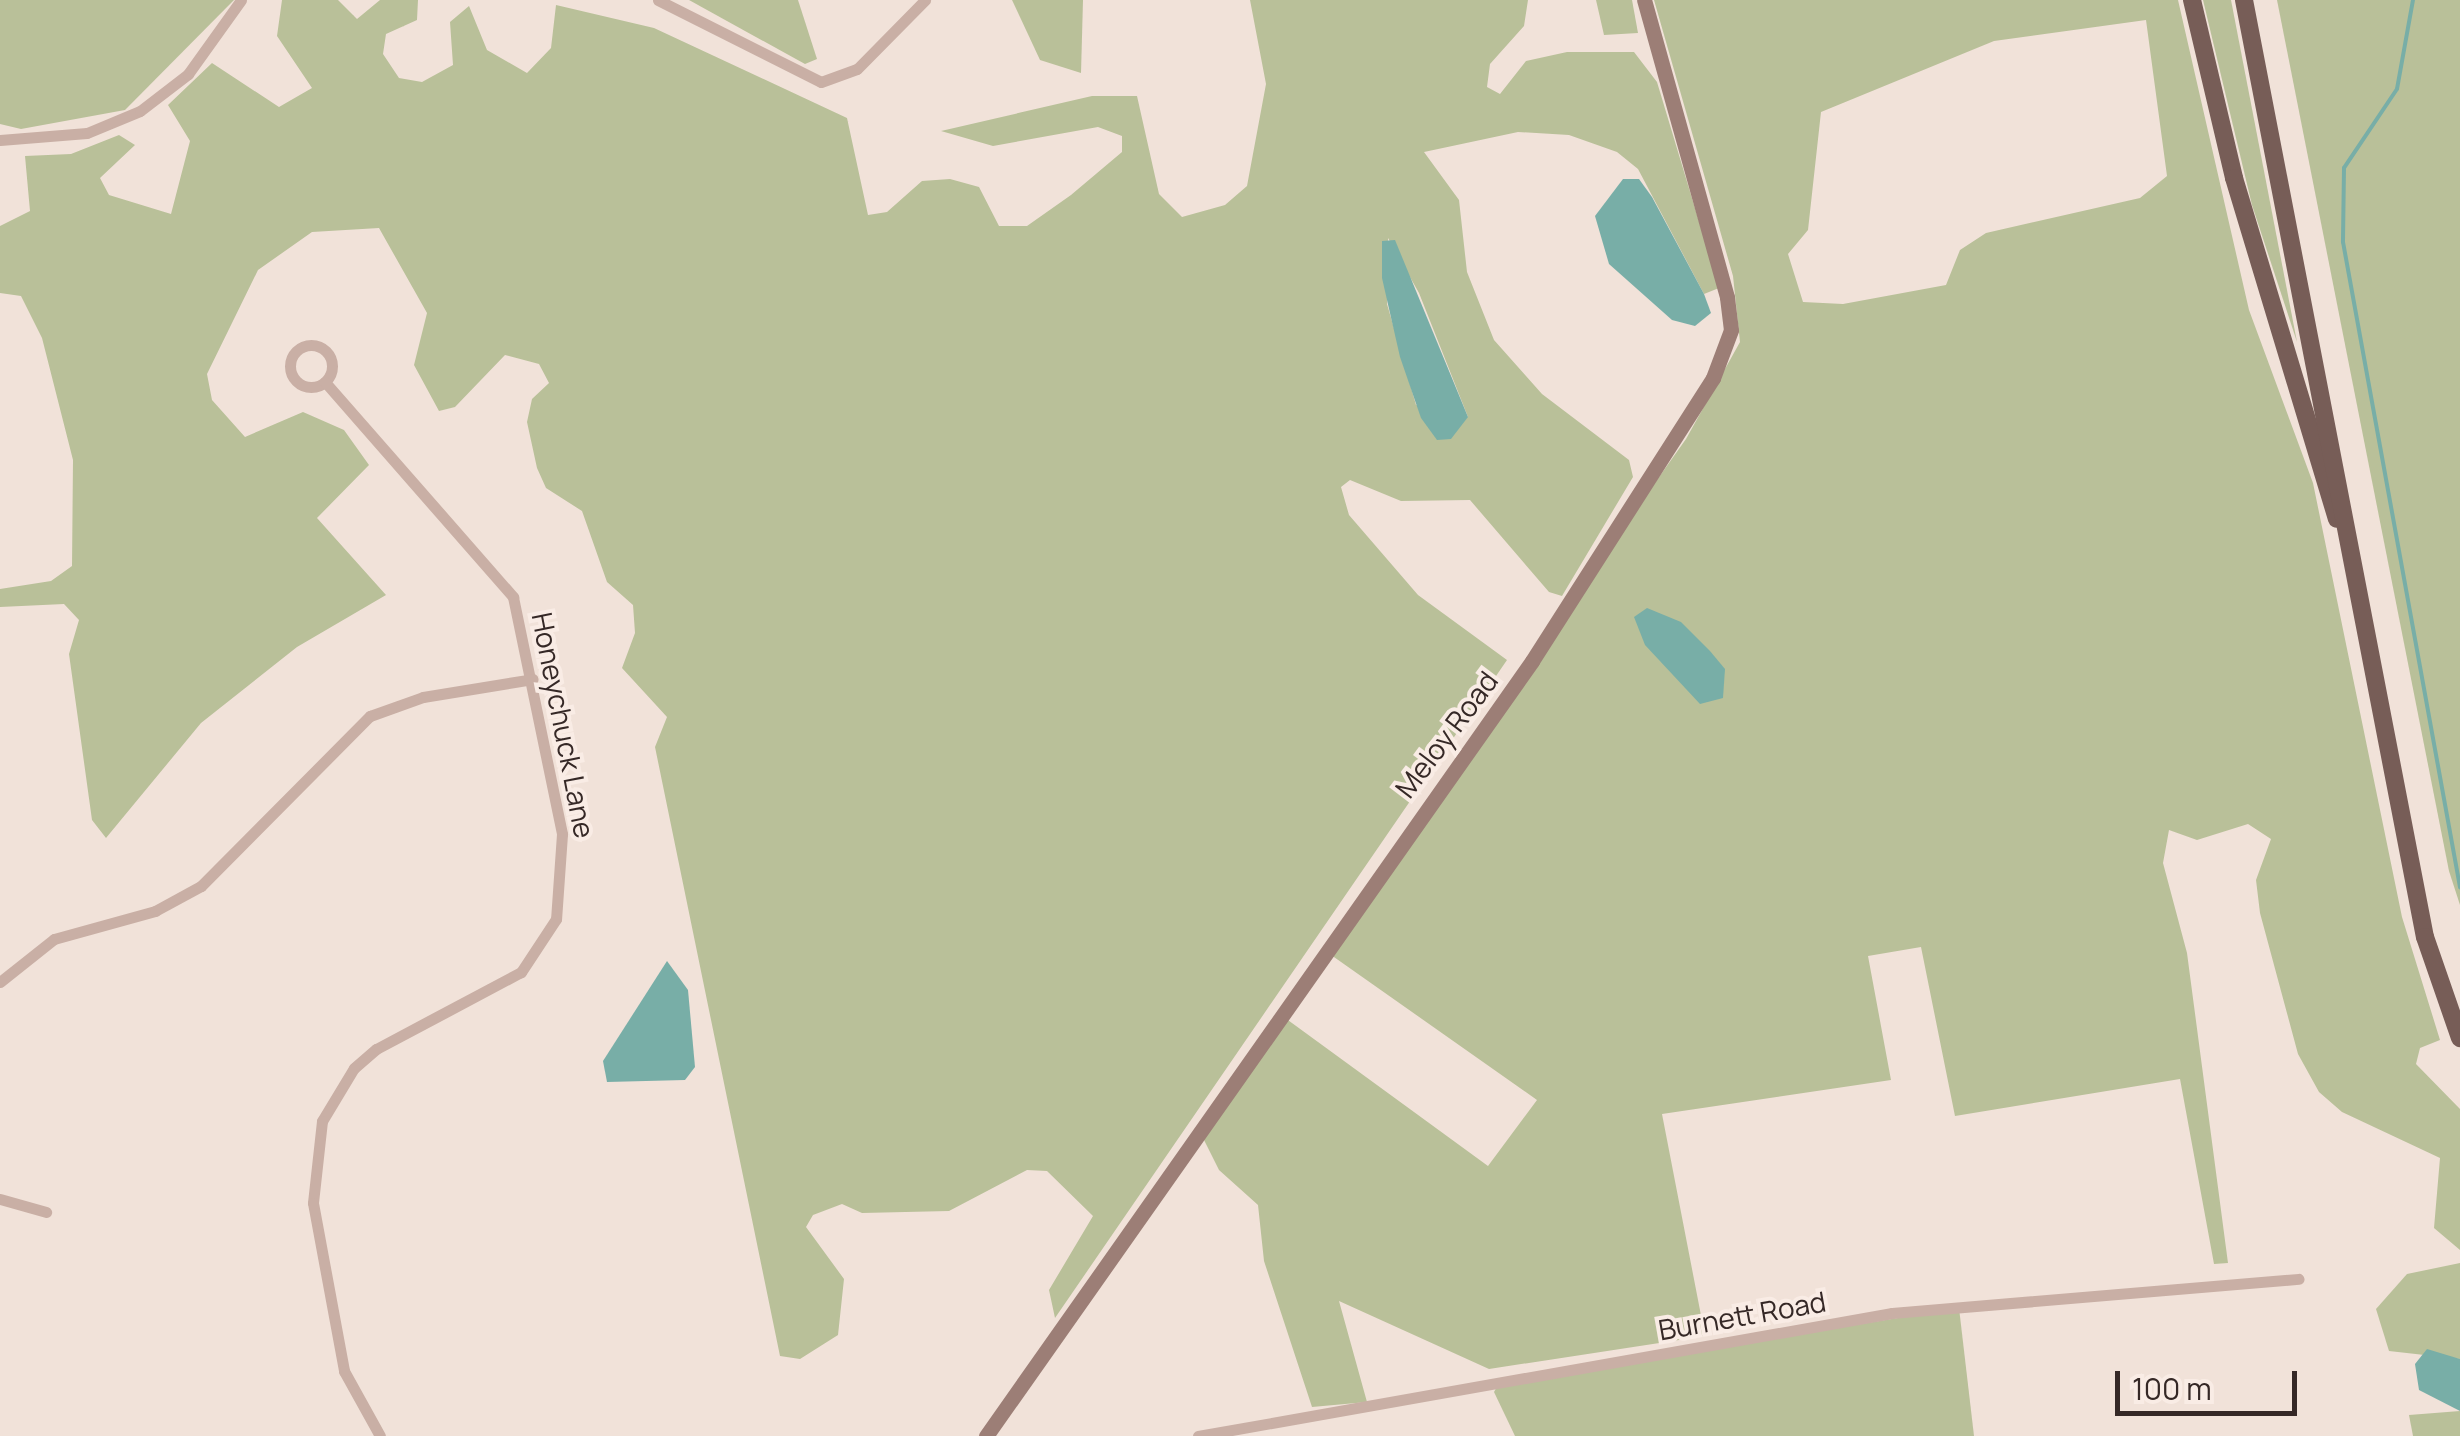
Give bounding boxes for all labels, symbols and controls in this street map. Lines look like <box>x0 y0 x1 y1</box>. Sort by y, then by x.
street label: Honeychuck Lane <box>526 609 602 841</box>
street label: Meloy Road <box>1388 664 1504 804</box>
street label: Burnett Road <box>1656 1284 1828 1346</box>
scale bar <box>2120 1351 2302 1413</box>
text: 100 m <box>2132 1368 2212 1409</box>

